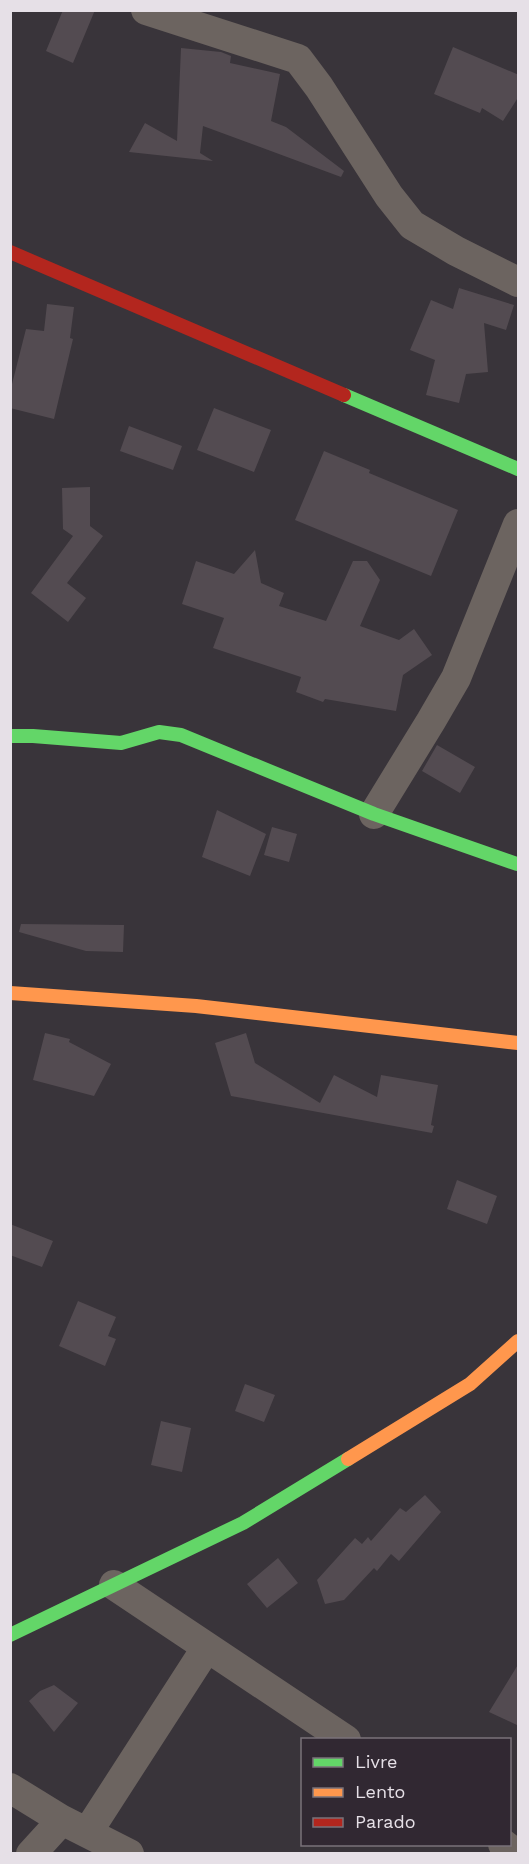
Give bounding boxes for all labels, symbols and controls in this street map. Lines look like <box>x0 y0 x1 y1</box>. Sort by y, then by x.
legend <box>301 1738 511 1846</box>
text: Livre <box>355 1751 397 1772</box>
text: Lento <box>355 1781 405 1802</box>
text: Parado <box>355 1811 416 1832</box>

